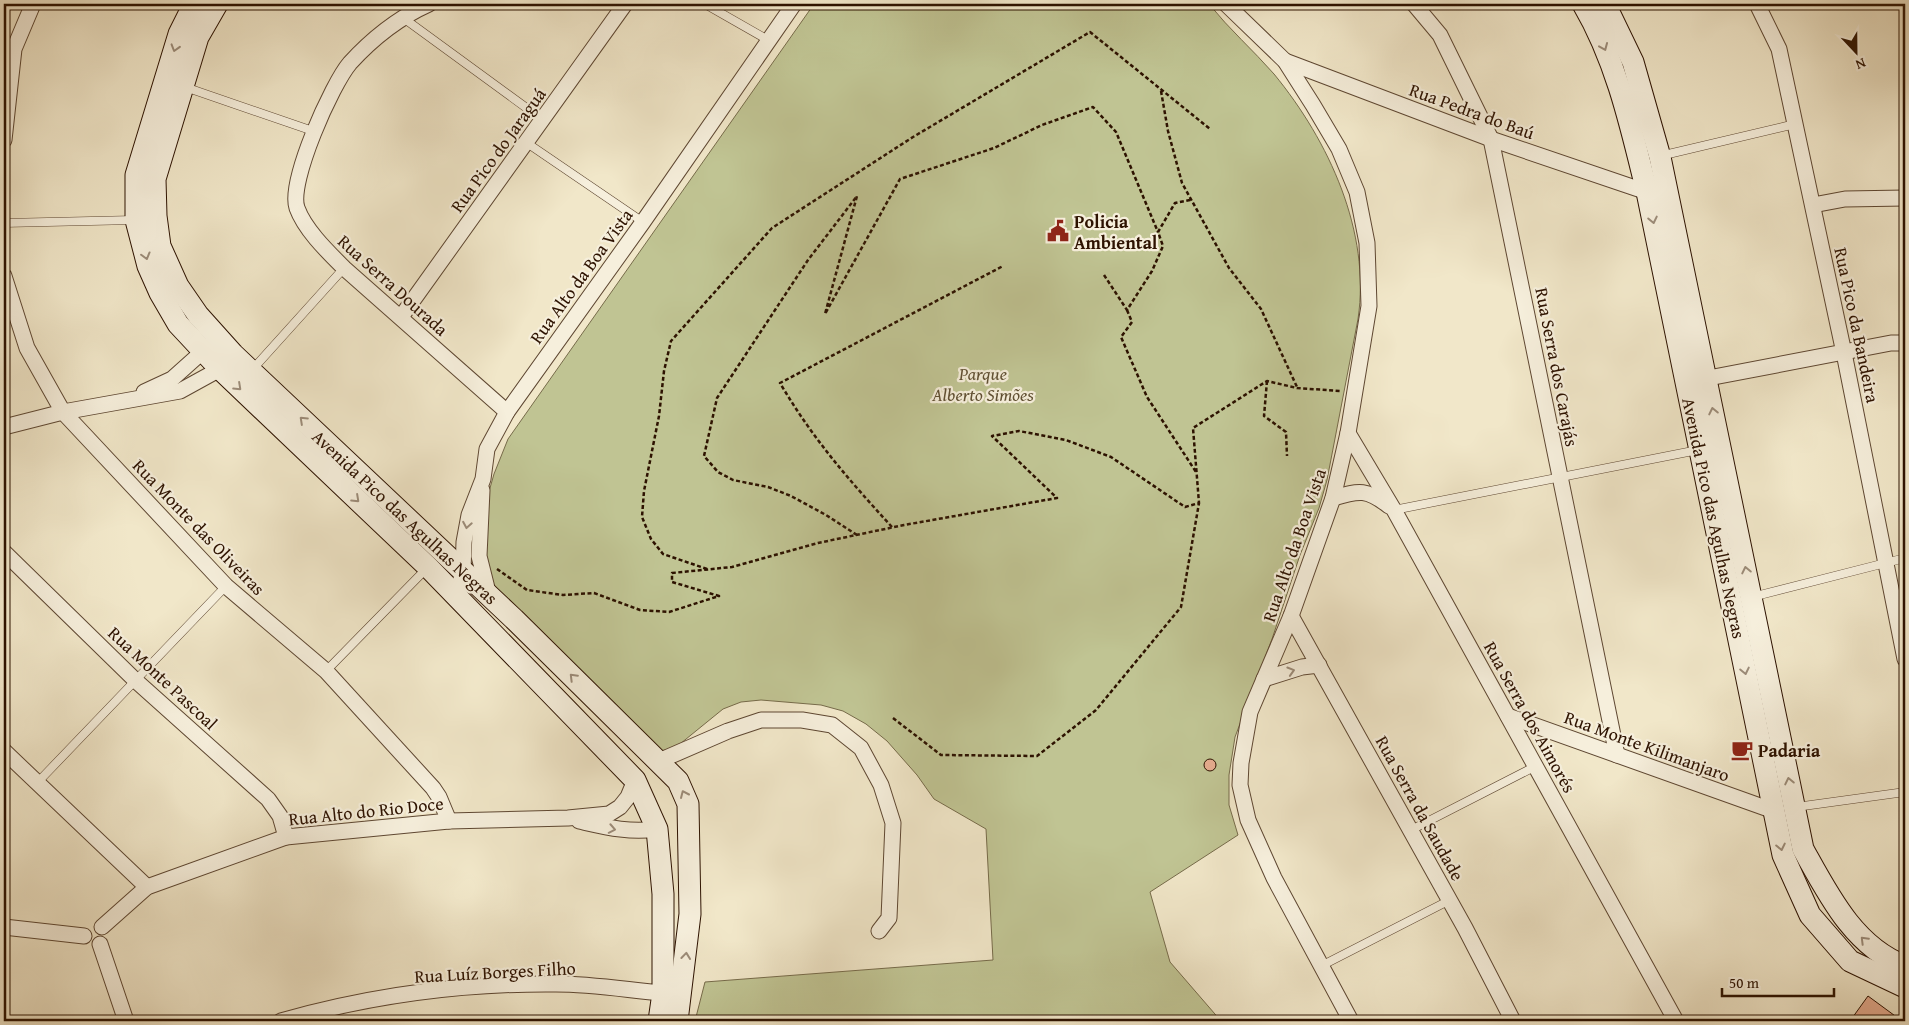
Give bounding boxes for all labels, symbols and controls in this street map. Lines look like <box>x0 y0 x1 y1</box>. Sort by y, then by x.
north arrow <box>1832 28 1882 78</box>
one-way arrow <box>1598 42 1609 51</box>
one-way arrow <box>170 44 180 52</box>
text: N <box>1852 53 1869 75</box>
street label: Rua Pedra do Baú <box>1406 76 1539 146</box>
street label: Rua Pico do Jaraguá <box>443 82 553 218</box>
street label: Rua Alto da Boa Vista <box>523 203 639 349</box>
place label: Policia Ambiental <box>1074 208 1158 256</box>
one-way arrow <box>1647 216 1657 225</box>
public building icon: Policia Ambiental <box>1045 218 1071 244</box>
street label: Rua Serra Dourada <box>332 228 455 342</box>
street label: Rua Pico da Bandeira <box>1827 245 1887 406</box>
one-way arrow <box>140 252 150 260</box>
street label: Rua Serra dos Carajás <box>1528 285 1586 449</box>
park label: Parque Alberto Simões <box>931 360 1034 408</box>
one-way arrow <box>233 381 242 390</box>
street label: Avenida Pico das Agulhas Negras <box>1675 395 1753 641</box>
one-way arrow <box>1708 407 1719 416</box>
one-way arrow <box>300 417 309 426</box>
street label: Avenida Pico das Agulhas Negras <box>306 423 504 611</box>
street label: Rua Monte das Oliveiras <box>127 453 271 601</box>
street label: Rua Alto da Boa Vista <box>1255 464 1333 625</box>
one-way arrow <box>351 493 360 502</box>
one-way arrow <box>462 520 472 529</box>
one-way arrow <box>1741 566 1751 575</box>
street label: Rua Monte Pascoal <box>102 620 224 736</box>
street label: Rua Serra dos Aimorés <box>1477 636 1583 798</box>
one-way arrow <box>1287 666 1295 676</box>
one-way arrow <box>1740 666 1750 675</box>
one-way arrow <box>569 674 578 683</box>
street label: Rua Monte Kilimanjaro <box>1561 704 1733 788</box>
street label: Rua Serra da Saudade <box>1369 731 1471 885</box>
cafe icon: Padaria <box>1729 737 1755 763</box>
place label: Padaria <box>1758 737 1821 764</box>
one-way arrow <box>1785 776 1795 785</box>
street label: Rua Alto do Rio Doce <box>287 789 445 833</box>
one-way arrow <box>679 790 690 799</box>
one-way arrow <box>608 823 616 833</box>
one-way arrow <box>1775 843 1786 852</box>
one-way arrow <box>1861 937 1870 946</box>
one-way arrow <box>680 951 691 959</box>
street label: Rua Luíz Borges Filho <box>414 954 576 990</box>
scale bar <box>1722 965 1834 997</box>
text: 50 m <box>1729 972 1760 993</box>

